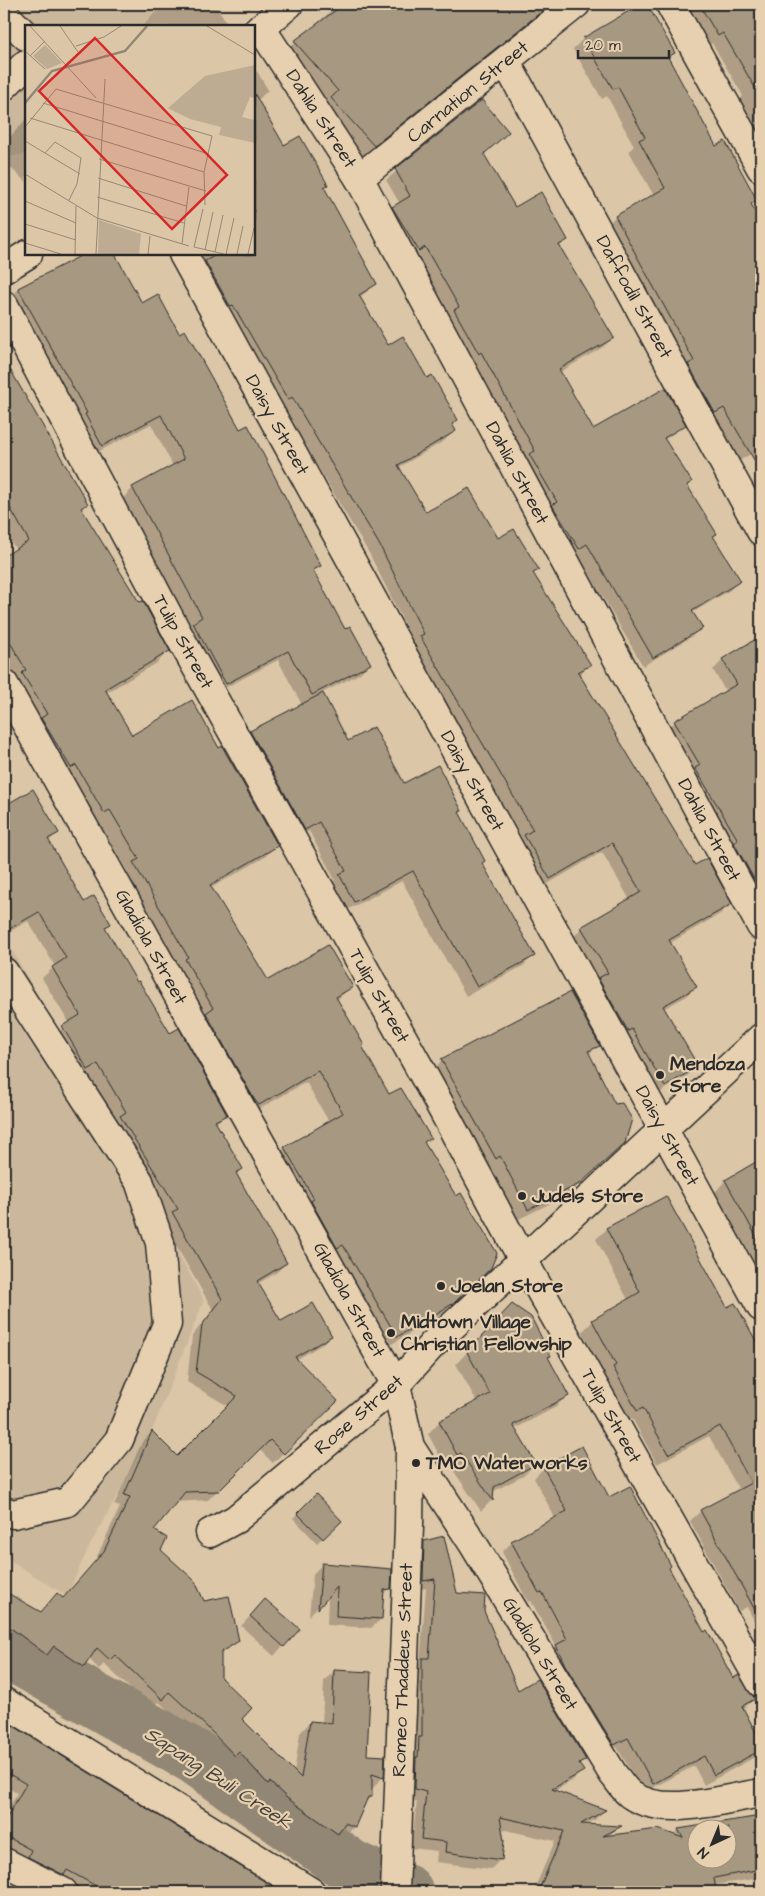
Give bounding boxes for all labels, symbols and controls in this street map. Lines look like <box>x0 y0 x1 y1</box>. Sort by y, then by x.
inset map <box>25 25 255 255</box>
scale bar <box>578 28 669 60</box>
street label: Carnation Street <box>401 34 535 150</box>
text: 20 m <box>585 35 621 56</box>
street label: Dahlia Street <box>279 64 363 174</box>
street label: Daffodil Street <box>589 231 679 364</box>
street label: Daisy Street <box>237 370 316 481</box>
street label: Dahlia Street <box>479 417 556 530</box>
street label: Tulip Street <box>146 590 220 694</box>
street label: Daisy Street <box>432 726 511 837</box>
street label: Dahlia Street <box>671 774 748 887</box>
street label: Gladiola Street <box>108 884 194 1010</box>
street label: Tulip Street <box>342 944 416 1048</box>
place label: Mendoza Store <box>669 1051 745 1100</box>
marker: Mendoza Store <box>654 1069 666 1081</box>
street label: Daisy Street <box>627 1081 706 1192</box>
place label: Judels Store <box>531 1183 644 1210</box>
marker: Judels Store <box>516 1190 528 1202</box>
street label: Gladiola Street <box>306 1237 392 1363</box>
place label: Joelan Store <box>450 1273 564 1300</box>
marker: Joelan Store <box>435 1280 447 1292</box>
place label: Midtown Village Christian Fellowship <box>401 1309 572 1358</box>
marker: Midtown Village Christian Fellowship <box>385 1327 397 1339</box>
street label: Tulip Street <box>574 1364 648 1468</box>
street label: Rose Street <box>309 1368 410 1461</box>
place label: TMO Waterworks <box>425 1450 588 1477</box>
marker: TMO Waterworks <box>410 1457 422 1469</box>
street label: Romeo Thaddeus Street <box>386 1562 420 1777</box>
street label: Gladiola Street <box>495 1592 585 1716</box>
water label: Sapang Buli Creek <box>138 1720 298 1837</box>
north arrow <box>688 1818 738 1868</box>
text: N <box>693 1842 714 1863</box>

